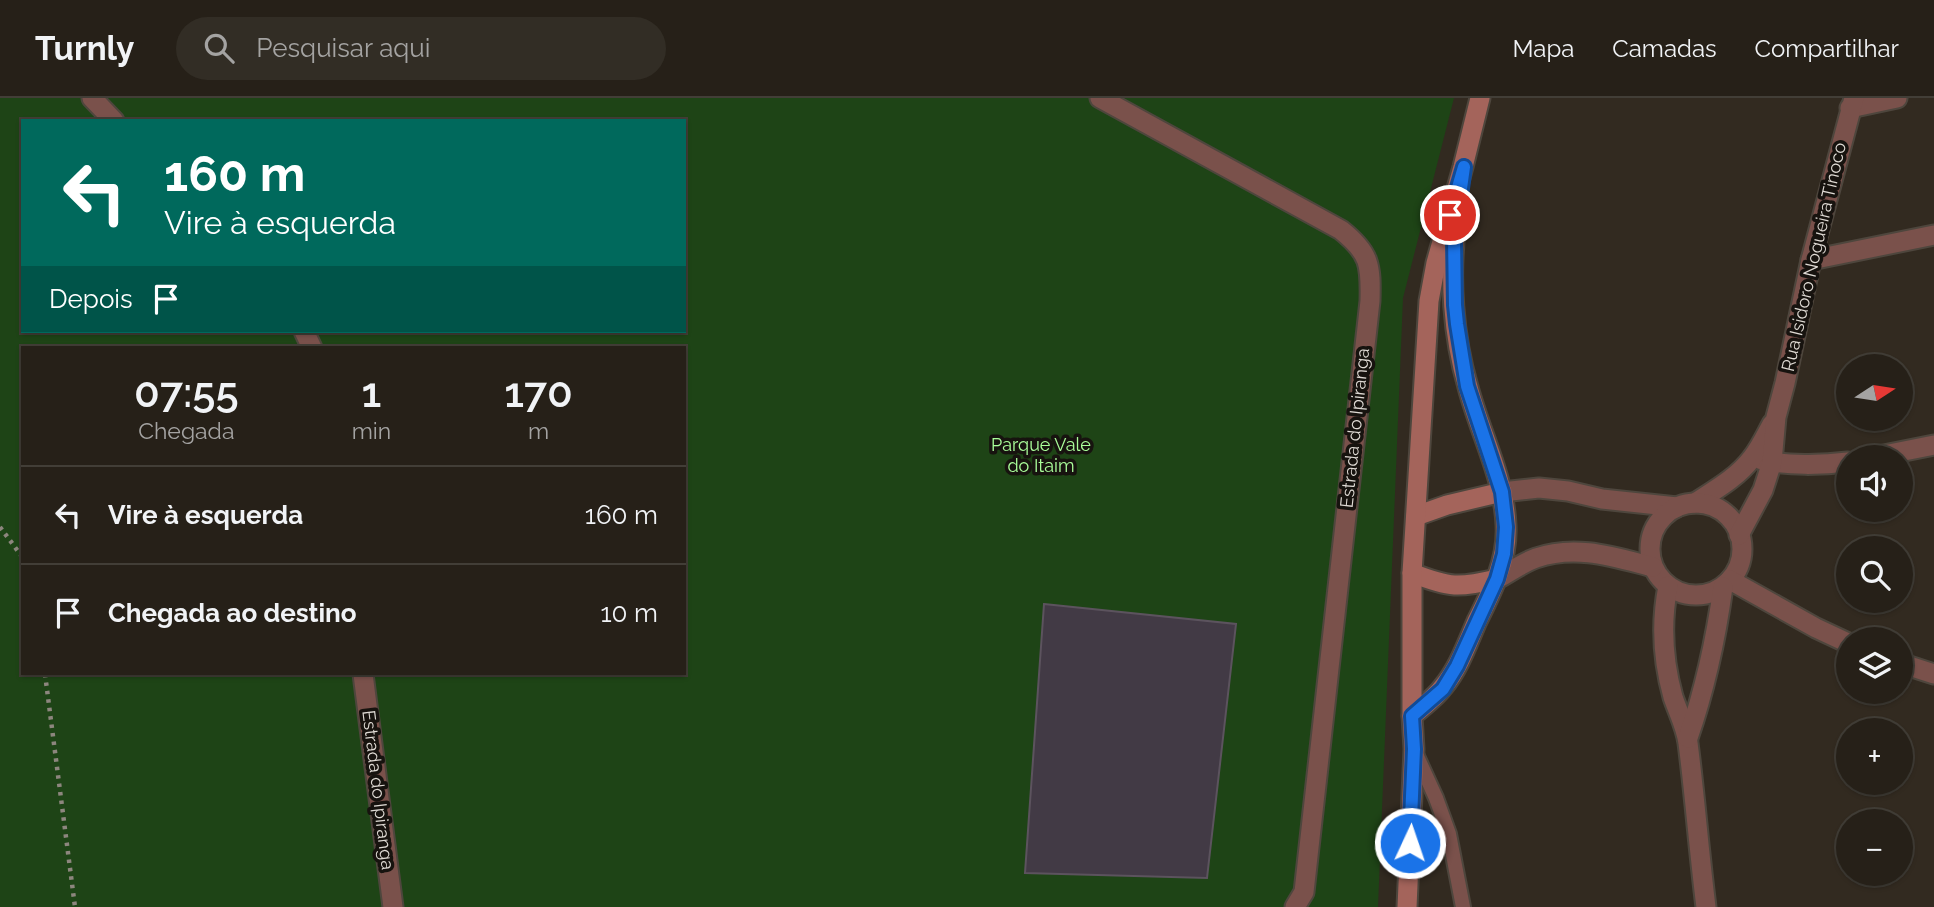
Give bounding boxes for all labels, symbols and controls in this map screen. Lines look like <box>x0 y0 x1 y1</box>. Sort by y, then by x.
search box <box>176 17 666 80</box>
text: Turnly <box>35 29 134 68</box>
icon: search <box>200 29 238 67</box>
text: Pesquisar aqui <box>256 33 430 63</box>
text: Mapa <box>1512 34 1574 63</box>
text: Camadas <box>1612 34 1717 63</box>
text: Compartilhar <box>1755 34 1899 63</box>
street label: Rua Isidoro Nogueira Tinoco <box>1777 140 1850 373</box>
text: 160 m <box>164 145 305 202</box>
icon: left <box>49 147 140 238</box>
pin <box>1420 185 1480 245</box>
icon: arrive <box>1431 196 1469 234</box>
text: Vire à esquerda <box>164 204 396 241</box>
icon: arrive <box>147 280 185 318</box>
text: Depois <box>49 284 133 314</box>
street label: Estrada do Ipiranga <box>1336 347 1373 509</box>
north arrow <box>1836 354 1913 430</box>
map controls <box>1836 354 1913 886</box>
text: 07:55 <box>134 368 239 417</box>
text: 1 <box>362 368 381 417</box>
text: 170 <box>504 368 573 417</box>
text: Chegada <box>138 417 234 444</box>
text: min <box>352 417 391 444</box>
text: m <box>528 417 549 444</box>
park label: Parque Vale do Itaim <box>991 434 1091 476</box>
button: sound <box>1836 445 1913 522</box>
icon: left <box>49 496 87 534</box>
text: Vire à esquerda <box>108 500 303 530</box>
text: 160 m <box>585 500 658 530</box>
button: search <box>1836 536 1913 613</box>
icon: arrive <box>49 594 87 632</box>
text: Chegada ao destino <box>108 598 357 628</box>
text: 10 m <box>600 598 658 628</box>
button: layers <box>1836 627 1913 704</box>
street label: Estrada do Ipiranga <box>358 709 399 871</box>
button: + <box>1836 718 1913 795</box>
position arrow <box>1373 806 1447 880</box>
button: − <box>1836 809 1913 886</box>

